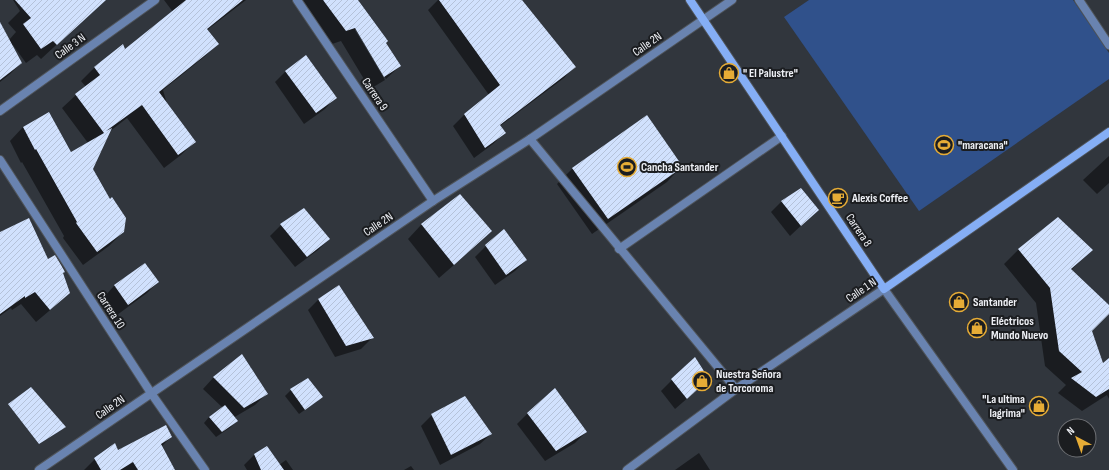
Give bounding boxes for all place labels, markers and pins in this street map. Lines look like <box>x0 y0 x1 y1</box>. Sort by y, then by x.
shop icon: " El Palustre" <box>718 62 740 84</box>
place label: " El Palustre" <box>743 66 798 81</box>
sports icon: "maracana" <box>933 134 955 156</box>
place label: "maracana" <box>958 138 1008 153</box>
sports icon: Cancha Santander <box>616 156 638 178</box>
place label: Cancha Santander <box>641 160 719 175</box>
cafe icon: Alexis Coffee <box>827 187 849 209</box>
place label: Alexis Coffee <box>851 191 908 206</box>
shop icon: Santander <box>948 291 970 313</box>
place label: Santander <box>973 295 1017 310</box>
place label: Eléctricos Mundo Nuevo <box>991 314 1048 343</box>
shop icon: Eléctricos Mundo Nuevo <box>966 317 988 339</box>
place label: Nuestra Señora de Torcoroma <box>716 367 781 396</box>
shop icon: Nuestra Señora de Torcoroma <box>691 370 713 392</box>
place label: "La ultima lagrima" <box>982 392 1025 421</box>
shop icon: "La ultima lagrima" <box>1028 395 1050 417</box>

